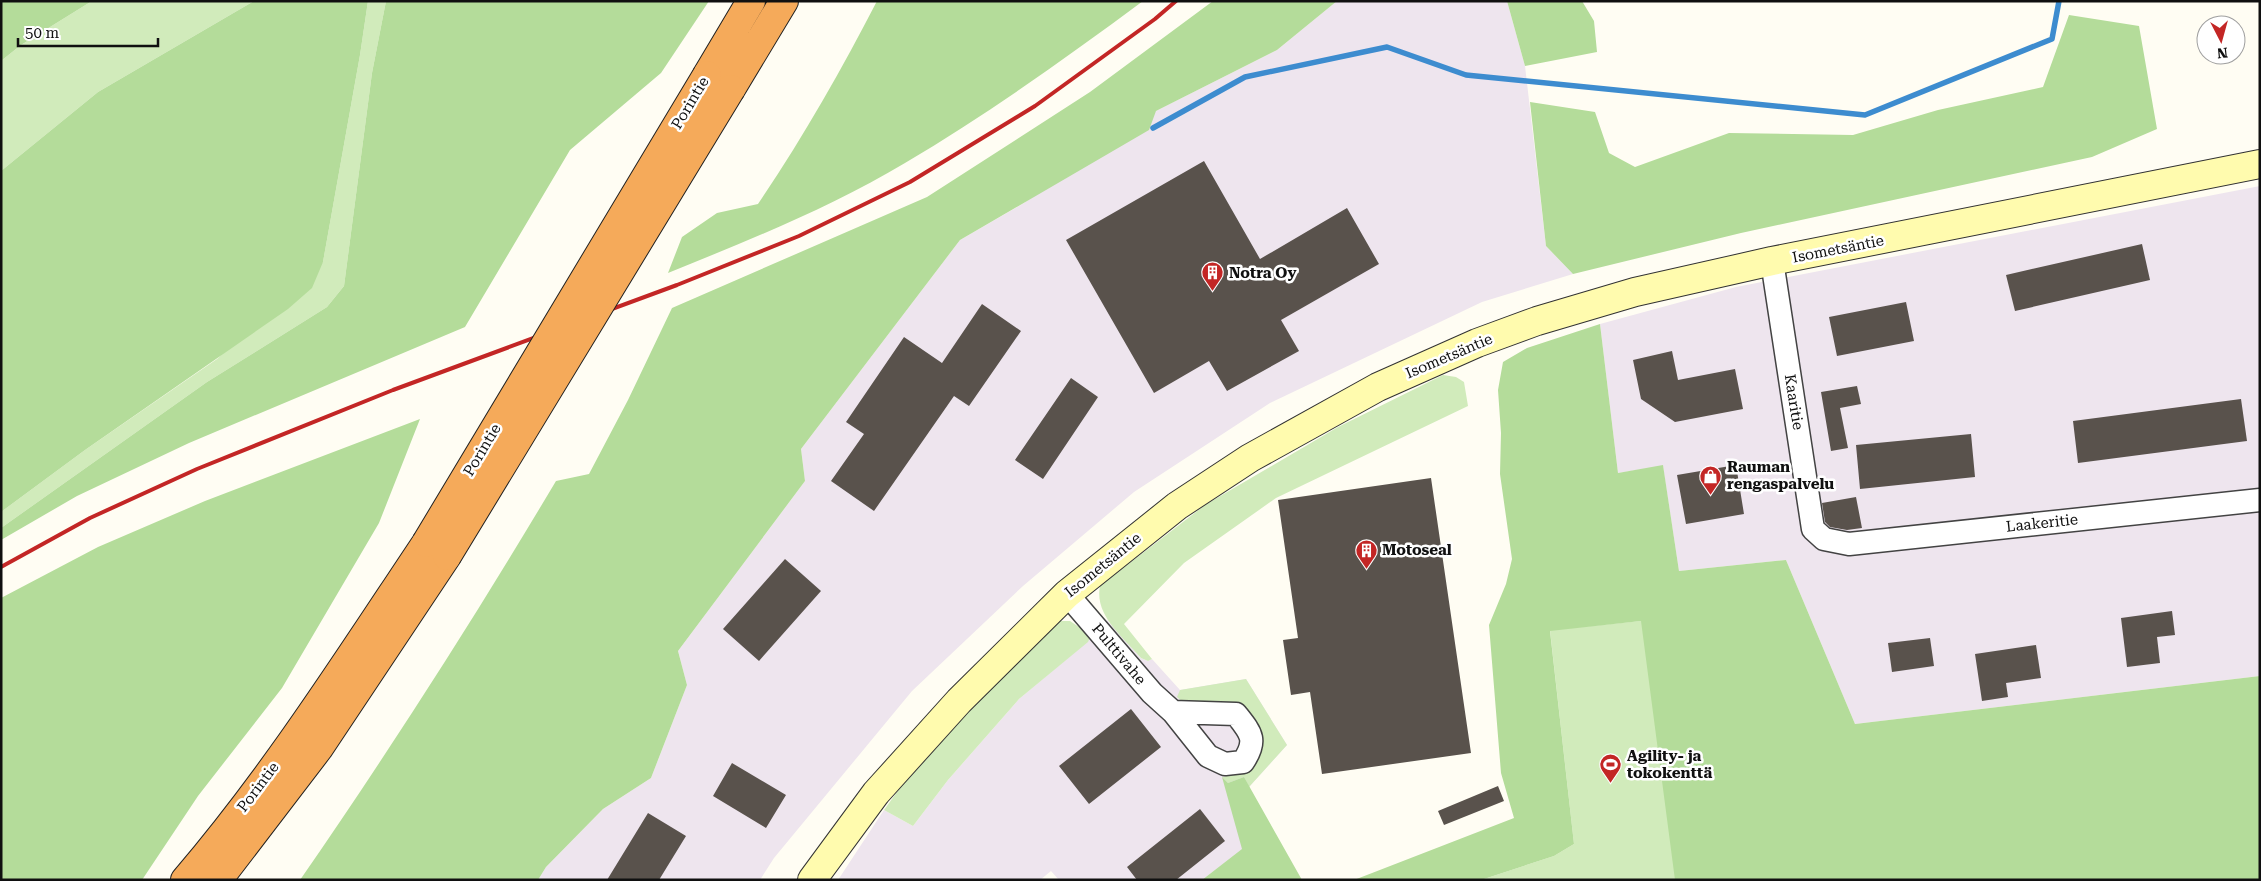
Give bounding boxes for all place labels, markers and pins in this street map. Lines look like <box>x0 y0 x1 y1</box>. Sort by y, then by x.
building icon: Notra Oy <box>1201 261 1225 292</box>
place label: Notra Oy <box>1229 264 1297 282</box>
place label: Rauman rengaspalvelu <box>1727 458 1834 493</box>
shop icon: Rauman rengaspalvelu <box>1699 464 1723 495</box>
building icon: Motoseal <box>1354 538 1378 569</box>
place label: Motoseal <box>1382 541 1452 559</box>
place label: Agility- ja tokokenttä <box>1627 747 1713 782</box>
sports icon: Agility- ja tokokenttä <box>1599 753 1623 784</box>

